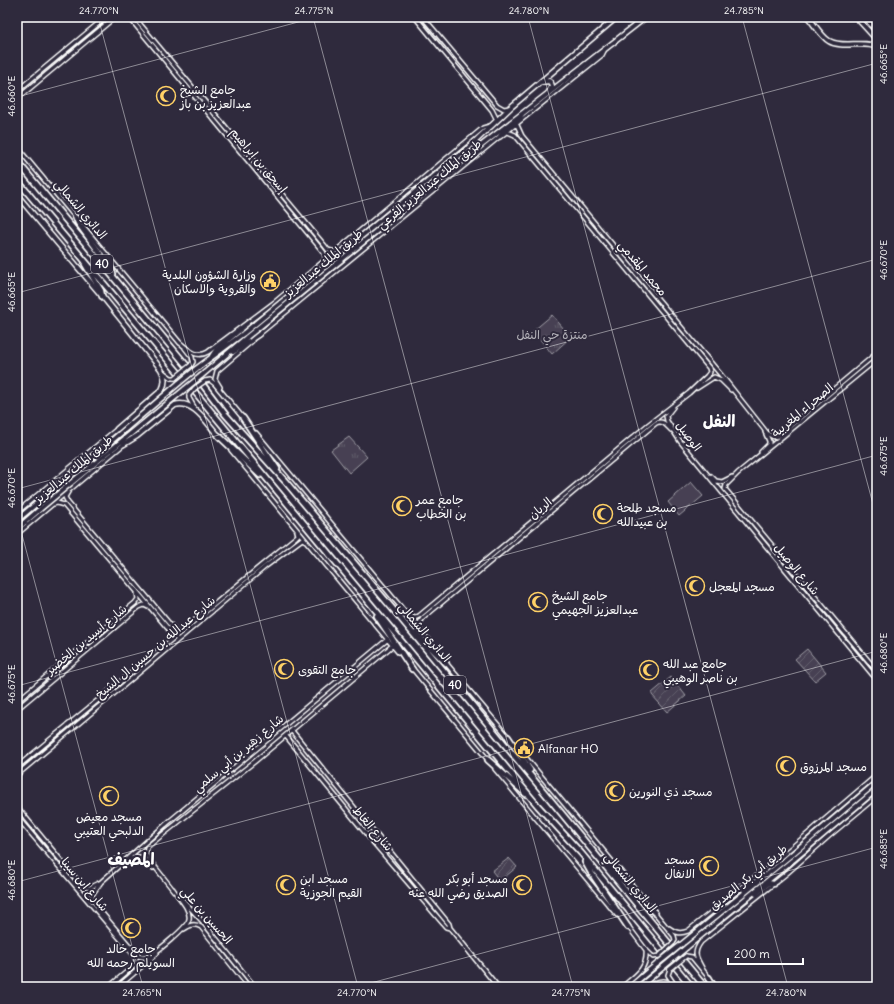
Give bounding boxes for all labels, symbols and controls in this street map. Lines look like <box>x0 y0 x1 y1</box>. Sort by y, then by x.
text: 24.770°N <box>79 4 119 17</box>
text: 24.775°N <box>295 4 333 17</box>
text: 24.780°N <box>509 4 549 17</box>
text: 24.785°N <box>724 4 764 17</box>
text: 46.665°E <box>877 44 890 84</box>
text: 46.660°E <box>5 75 18 116</box>
place label: جامع الشيخ عبدالعزيز بن باز <box>179 82 252 112</box>
mosque icon: جامع الشيخ عبدالعزيز بن باز <box>155 85 177 107</box>
street label: إسحق بن إبراهيم <box>226 124 291 197</box>
street label: طريق الملك عبدالعزيز الفرعي <box>374 136 487 235</box>
street label: الدائري الشمالي <box>49 176 110 245</box>
street label: طريق الملك عبدالعزيز <box>280 226 366 302</box>
street label: محمد المقدمي <box>612 237 671 301</box>
text: 46.670°E <box>877 240 890 280</box>
road number: 40 <box>91 255 113 273</box>
place label: وزارة الشؤون البلدية والقروية والاسكان <box>162 267 256 297</box>
public building icon: وزارة الشؤون البلدية والقروية والاسكان <box>259 270 281 292</box>
text: 46.665°E <box>5 272 18 312</box>
park label: منتزة حي النفل <box>516 327 588 346</box>
street label: الصحراء المغربية <box>768 380 837 441</box>
district label: النفل <box>703 411 735 431</box>
street label: الوصيل <box>672 418 705 455</box>
street label: طريق الملك عبدالعزيز <box>30 432 116 508</box>
text: 46.675°E <box>877 436 890 476</box>
text: 46.670°E <box>5 468 18 508</box>
place label: جامع عمر بن الخطاب <box>415 492 466 522</box>
street label: الريان <box>525 494 555 522</box>
mosque icon: جامع عمر بن الخطاب <box>391 495 413 517</box>
place label: مسجد طلحة بن عبيدالله <box>617 500 676 530</box>
mosque icon: مسجد طلحة بن عبيدالله <box>592 503 614 525</box>
street label: شارع الوصيل <box>770 540 823 599</box>
mosque icon: مسجد المعجل <box>684 575 706 597</box>
place label: مسجد المعجل <box>709 579 775 595</box>
place label: جامع الشيخ عبدالعزيز الجهيمي <box>552 588 638 621</box>
mosque icon: جامع الشيخ عبدالعزيز الجهيمي <box>527 591 549 613</box>
street label: شارع عبدالله بن حسين ال الشيخ <box>92 592 219 703</box>
street label: الدائري الشمالي <box>393 599 454 668</box>
street label: شارع أسيد بن الخضير <box>42 601 131 679</box>
text: 46.680°E <box>877 632 890 673</box>
place label: جامع عبد الله بن ناصر الوهيبي <box>663 656 738 689</box>
mosque icon: جامع التقوى <box>273 658 295 680</box>
mosque icon: جامع عبد الله بن ناصر الوهيبي <box>638 659 660 681</box>
place label: جامع التقوى <box>298 662 356 679</box>
text: 46.675°E <box>5 664 18 704</box>
road number: 40 <box>444 676 466 694</box>
street label: شارع زهير بن أبي سلمي <box>190 711 289 798</box>
public building icon: Alfanar HO <box>513 737 535 759</box>
place label: Alfanar HO <box>538 741 598 756</box>
mosque icon: مسجد المرزوق <box>775 755 797 777</box>
place label: مسجد المرزوق <box>800 759 867 775</box>
mosque icon: مسجد ذي النورين <box>604 780 626 802</box>
place label: مسجد ذي النورين <box>629 784 712 801</box>
mosque icon: مسجد معيض الدلبحي العتيبي <box>98 785 120 807</box>
street label: شارع الغاط <box>348 802 396 855</box>
place label: مسجد معيض الدلبحي العتيبي <box>74 809 144 842</box>
text: 46.685°E <box>877 829 890 869</box>
street label: طريق أبي بكر الصديق <box>706 841 793 916</box>
district label: المصيف <box>107 849 155 869</box>
street label: الدائري الشمالي <box>599 849 660 918</box>
place label: مسجد الانفال <box>664 852 695 881</box>
street label: شارع ابن سينا <box>57 854 112 915</box>
mosque icon: مسجد الانفال <box>698 855 720 877</box>
text: 46.680°E <box>5 859 18 900</box>
place label: مسجد ابن القيم الجوزية <box>300 871 362 902</box>
place label: مسجد أبو بكر الصديق رضي الله عنه <box>409 871 508 904</box>
mosque icon: مسجد ابن القيم الجوزية <box>275 874 297 896</box>
mosque icon: مسجد أبو بكر الصديق رضي الله عنه <box>511 874 533 896</box>
street label: الحسين بن علي <box>175 883 236 950</box>
mosque icon: جامع خالد السويلم رحمه الله <box>120 917 142 939</box>
scale bar <box>728 940 803 966</box>
place label: جامع خالد السويلم رحمه الله <box>87 941 175 972</box>
text: 200 m <box>734 946 770 961</box>
text: 24.765°N <box>122 986 162 999</box>
text: 24.770°N <box>337 986 377 999</box>
text: 24.775°N <box>552 986 590 999</box>
text: 24.780°N <box>766 986 806 999</box>

